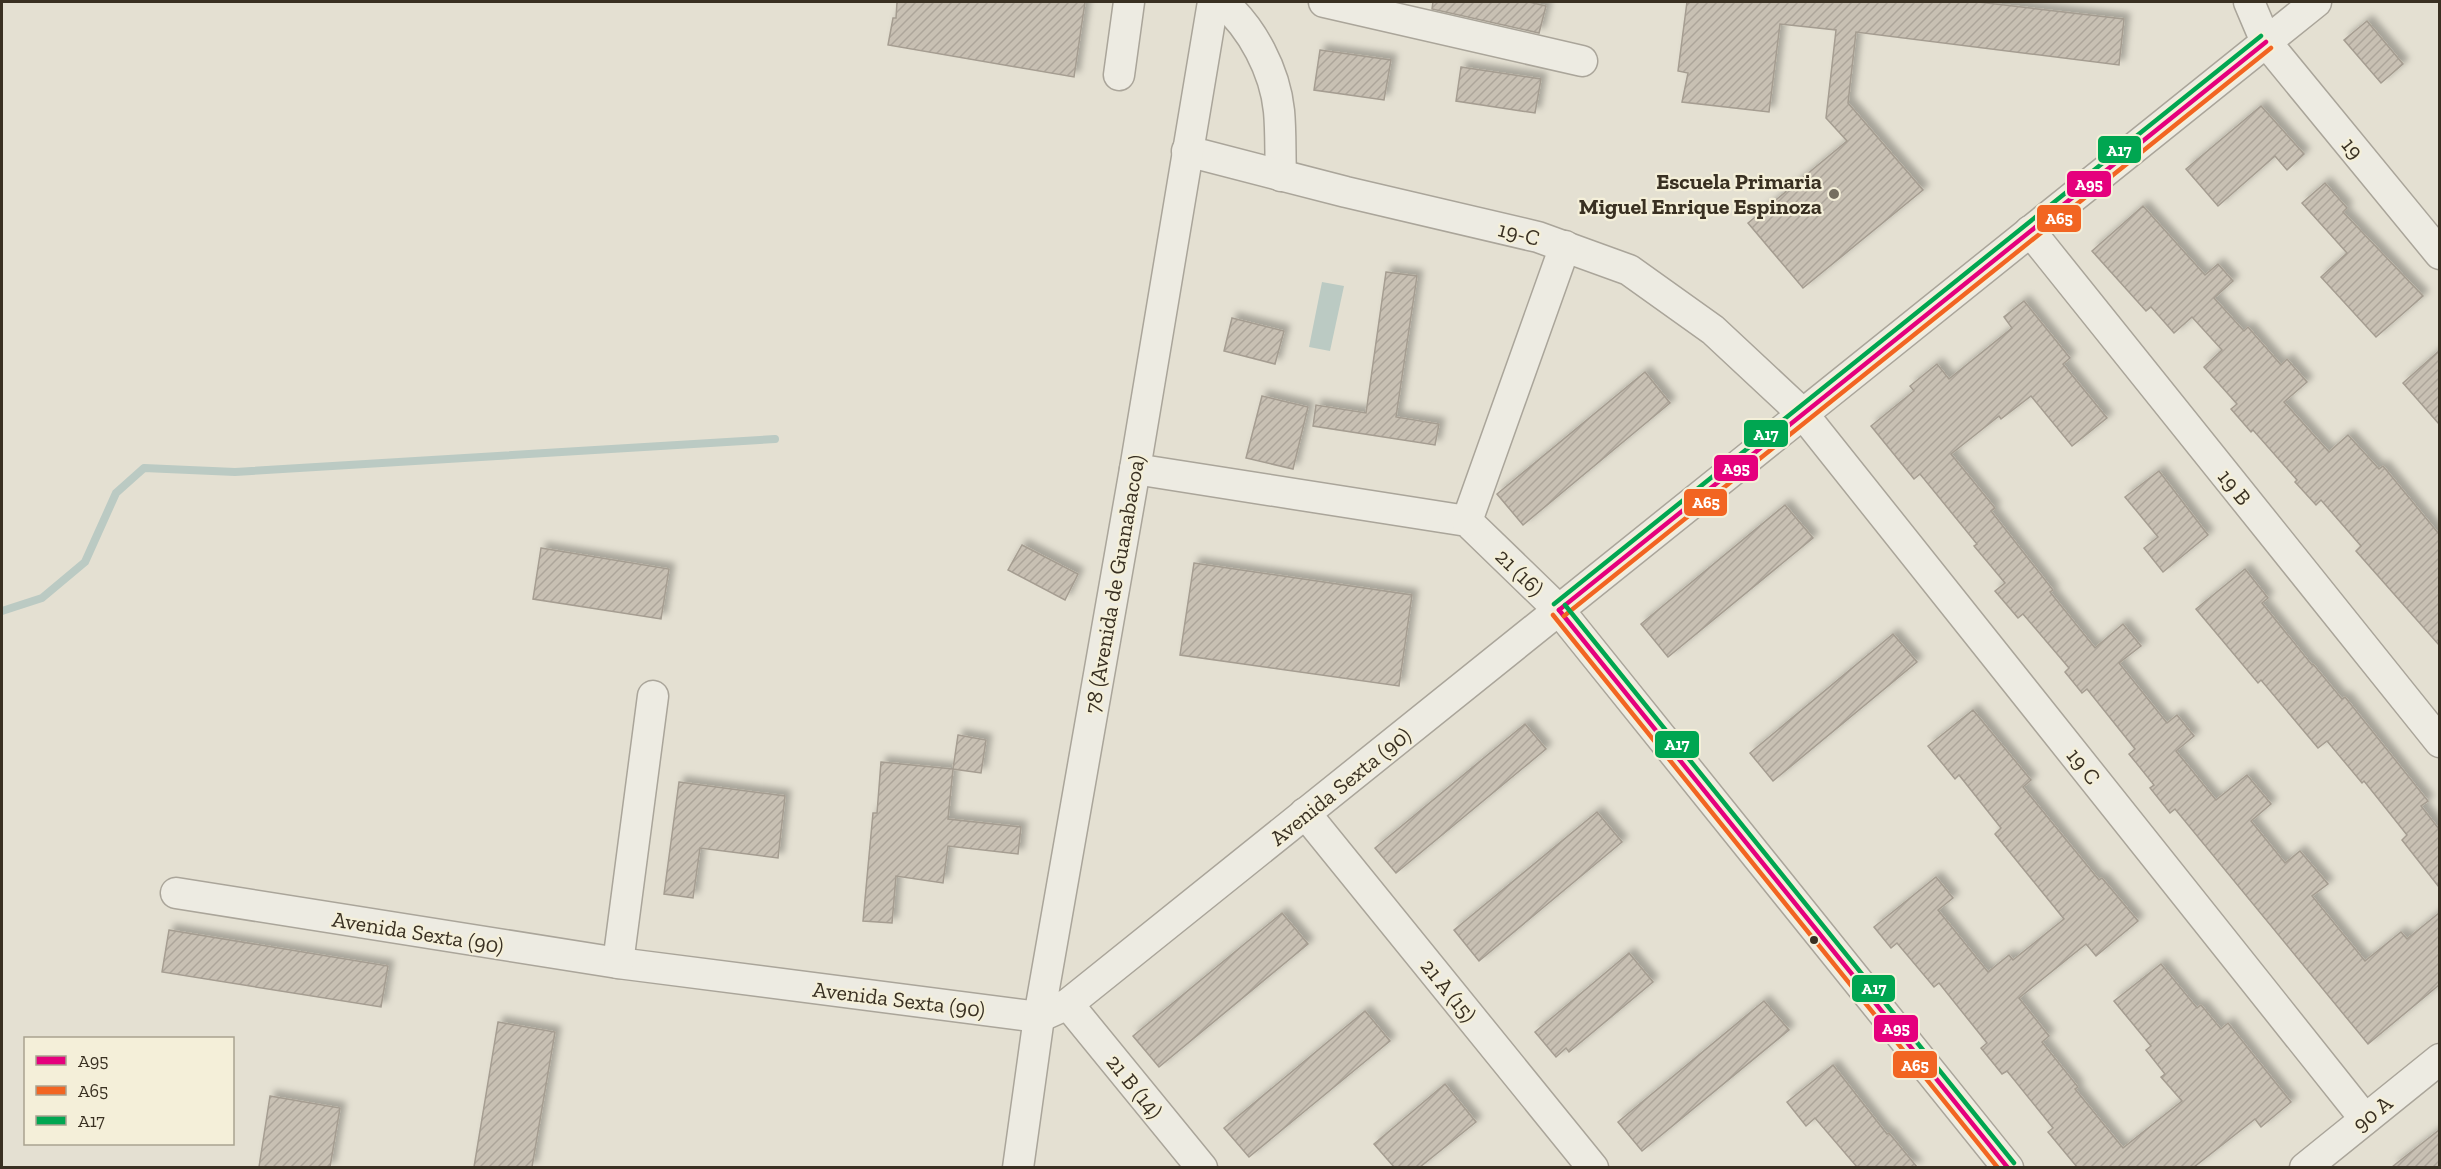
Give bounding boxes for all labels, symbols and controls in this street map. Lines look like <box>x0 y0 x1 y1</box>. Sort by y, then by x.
street label: 19 <box>2336 132 2369 165</box>
line badge: A17 <box>2097 135 2142 164</box>
text: A17 <box>2106 141 2132 160</box>
place label: Escuela Primaria Miguel Enrique Espinoza <box>1579 168 1822 220</box>
line badge: A95 <box>2066 170 2112 198</box>
text: A95 <box>2075 175 2103 194</box>
marker: Escuela Primaria Miguel Enrique Espinoza <box>1827 187 1841 201</box>
line badge: A65 <box>2036 204 2082 233</box>
text: A65 <box>2045 209 2073 228</box>
street label: 19-C <box>1495 215 1543 252</box>
line badge: A17 <box>1743 419 1789 448</box>
text: A17 <box>1753 425 1779 444</box>
street label: 78 (Avenida de Guanabacoa) <box>1078 453 1151 716</box>
line badge: A95 <box>1713 454 1759 482</box>
text: A95 <box>1722 459 1750 478</box>
street label: 19 B <box>2212 464 2257 511</box>
line badge: A65 <box>1683 488 1728 517</box>
text: A65 <box>1692 493 1720 512</box>
street label: 21 (16) <box>1490 543 1549 602</box>
street label: Avenida Sexta (90) <box>1264 721 1416 851</box>
line badge: A17 <box>1654 730 1700 759</box>
text: A17 <box>1664 735 1690 754</box>
street label: 19 C <box>2061 743 2106 790</box>
street label: Avenida Sexta (90) <box>330 906 506 959</box>
unlabelled marker <box>1808 934 1820 946</box>
street label: 21 A (15) <box>1415 953 1482 1027</box>
line badge: A17 <box>1851 974 1896 1003</box>
street label: Avenida Sexta (90) <box>811 976 987 1023</box>
text: A17 <box>1861 979 1887 998</box>
line badge: A95 <box>1873 1014 1919 1043</box>
text: A95 <box>1882 1019 1910 1038</box>
legend <box>24 1037 234 1145</box>
street label: 21 B (14) <box>1101 1049 1169 1124</box>
text: A95 <box>78 1050 108 1072</box>
line badge: A65 <box>1892 1050 1938 1079</box>
text: A65 <box>1901 1056 1929 1075</box>
text: A65 <box>78 1080 108 1102</box>
street label: 90 A <box>2347 1089 2398 1137</box>
text: A17 <box>78 1110 105 1132</box>

